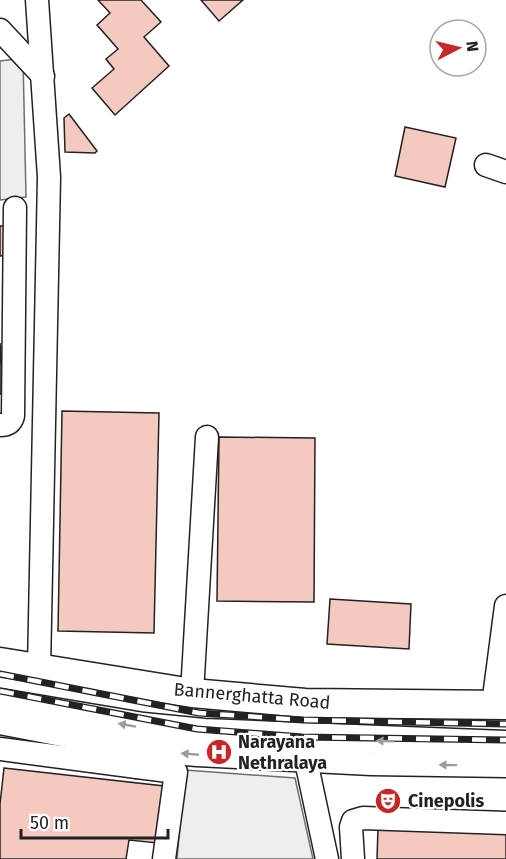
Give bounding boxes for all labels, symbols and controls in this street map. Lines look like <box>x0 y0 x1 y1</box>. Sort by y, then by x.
north arrow <box>428 18 488 78</box>
text: N <box>462 40 482 53</box>
street label: Bannerghatta Road <box>173 678 331 714</box>
one-way arrow <box>118 720 137 729</box>
place label: Narayana Nethralaya <box>238 731 327 774</box>
one-way arrow <box>375 736 394 746</box>
hospital icon: Narayana Nethralaya <box>204 737 234 767</box>
one-way arrow <box>180 749 199 759</box>
one-way arrow <box>438 760 457 770</box>
theatre icon: Cinepolis <box>373 786 403 816</box>
place label: Cinepolis <box>408 790 484 812</box>
scale bar <box>21 802 168 840</box>
text: 50 m <box>30 812 69 834</box>

